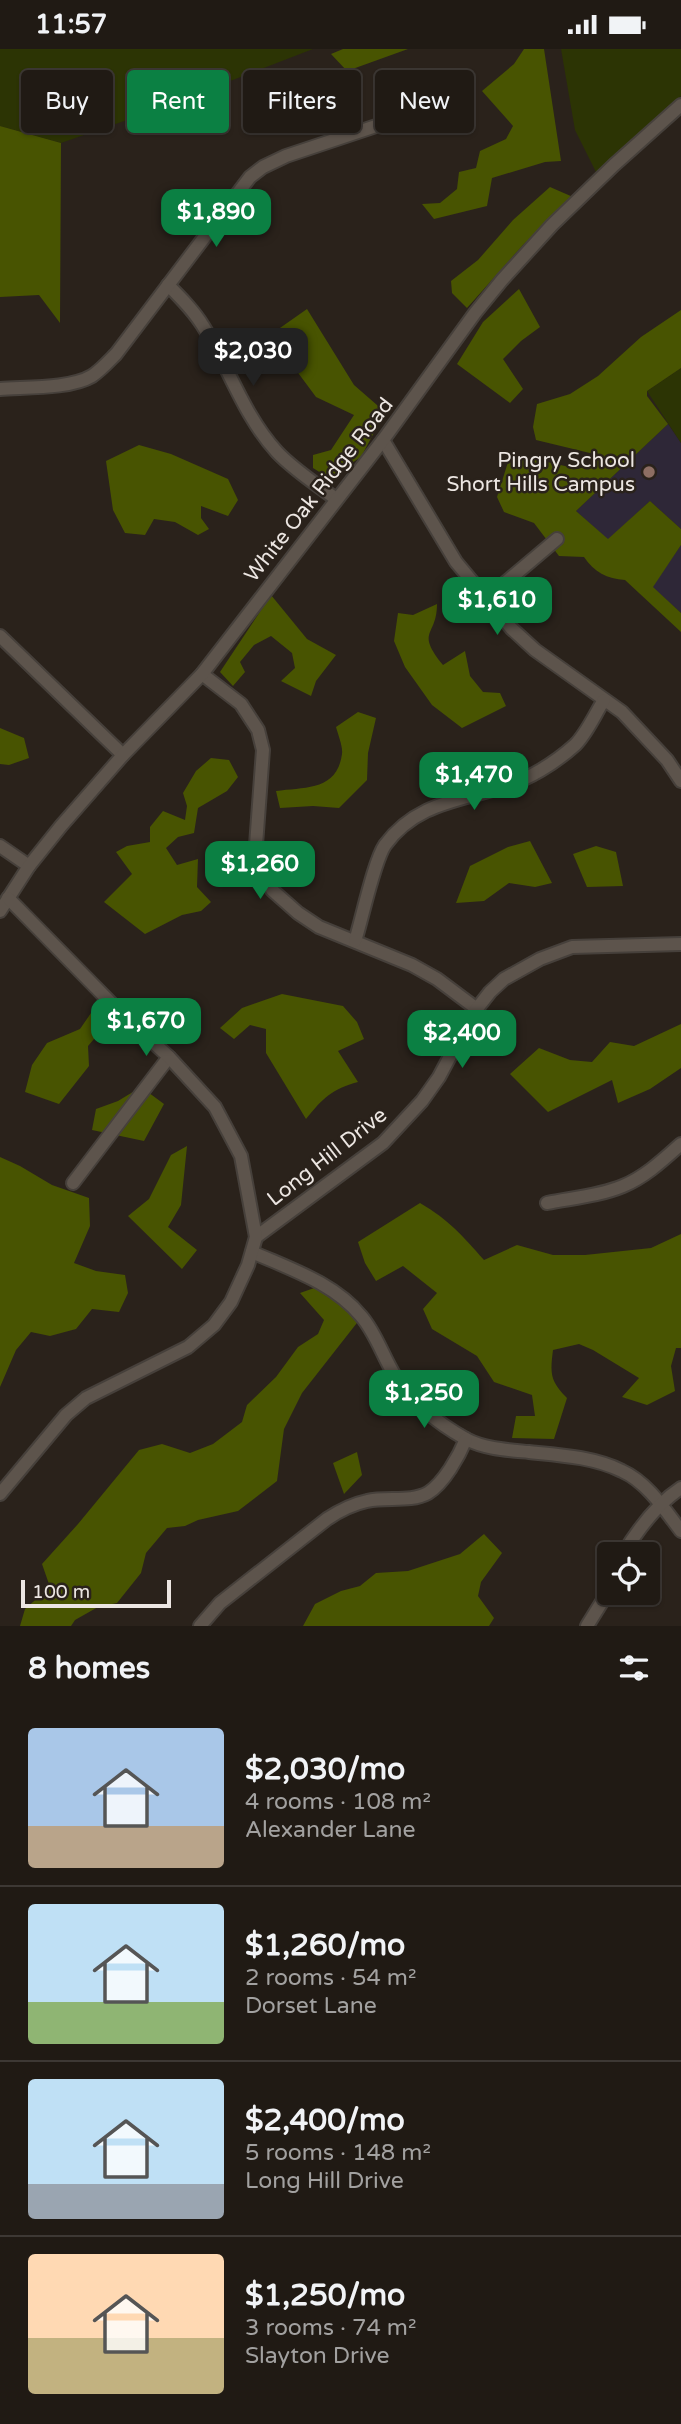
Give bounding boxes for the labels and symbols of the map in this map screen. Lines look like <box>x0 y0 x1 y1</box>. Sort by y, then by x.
pin: $1,890 <box>159 189 273 249</box>
pin: $2,030 <box>196 329 310 388</box>
street label: White Oak Ridge Road <box>239 393 399 587</box>
place label: Pingry School Short Hills Campus <box>446 448 635 497</box>
marker: Pingry School Short Hills Campus <box>641 464 657 480</box>
pin: $1,610 <box>440 577 554 637</box>
pin: $1,470 <box>417 753 531 812</box>
pin: $1,260 <box>203 841 317 901</box>
pin: $1,670 <box>89 999 203 1058</box>
pin: $2,400 <box>405 1011 519 1070</box>
street label: Long Hill Drive <box>262 1102 392 1211</box>
pin: $1,250 <box>367 1371 481 1430</box>
scale bar <box>21 1577 172 1609</box>

